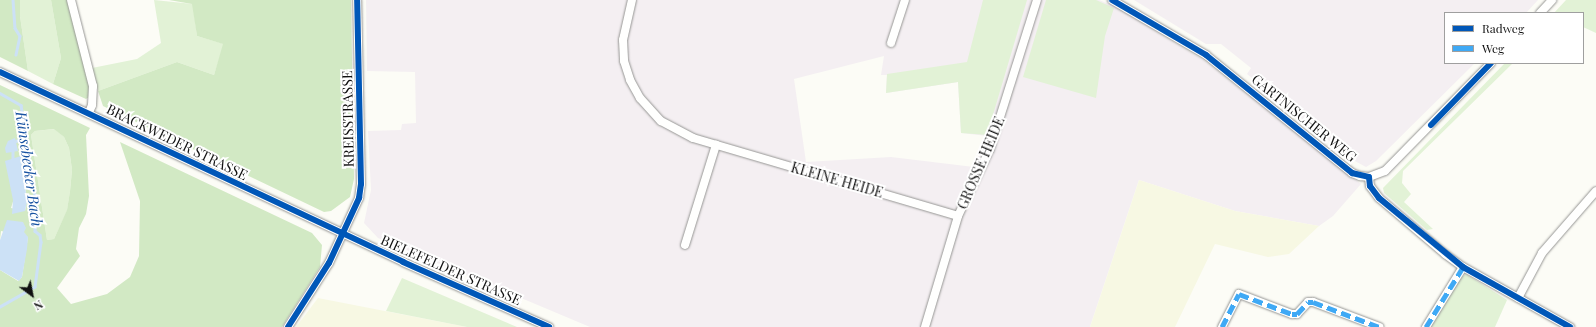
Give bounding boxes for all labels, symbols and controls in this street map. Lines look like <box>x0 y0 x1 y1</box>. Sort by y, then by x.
legend <box>1444 12 1584 64</box>
text: Radweg <box>1482 20 1524 36</box>
text: Weg <box>1482 40 1504 56</box>
street label: KREISSTRASSE <box>339 70 357 168</box>
street label: GARTNISCHER WEG <box>1248 70 1360 166</box>
street label: BRACKWEDER STRASSE <box>104 100 250 184</box>
water label: Künsebecker Bach <box>12 110 46 228</box>
street label: GROSSE HEIDE <box>954 114 1008 212</box>
street label: KLEINE HEIDE <box>789 159 885 201</box>
street label: BIELEFELDER STRASSE <box>378 231 524 309</box>
north arrow <box>12 275 52 315</box>
text: N <box>31 297 46 314</box>

